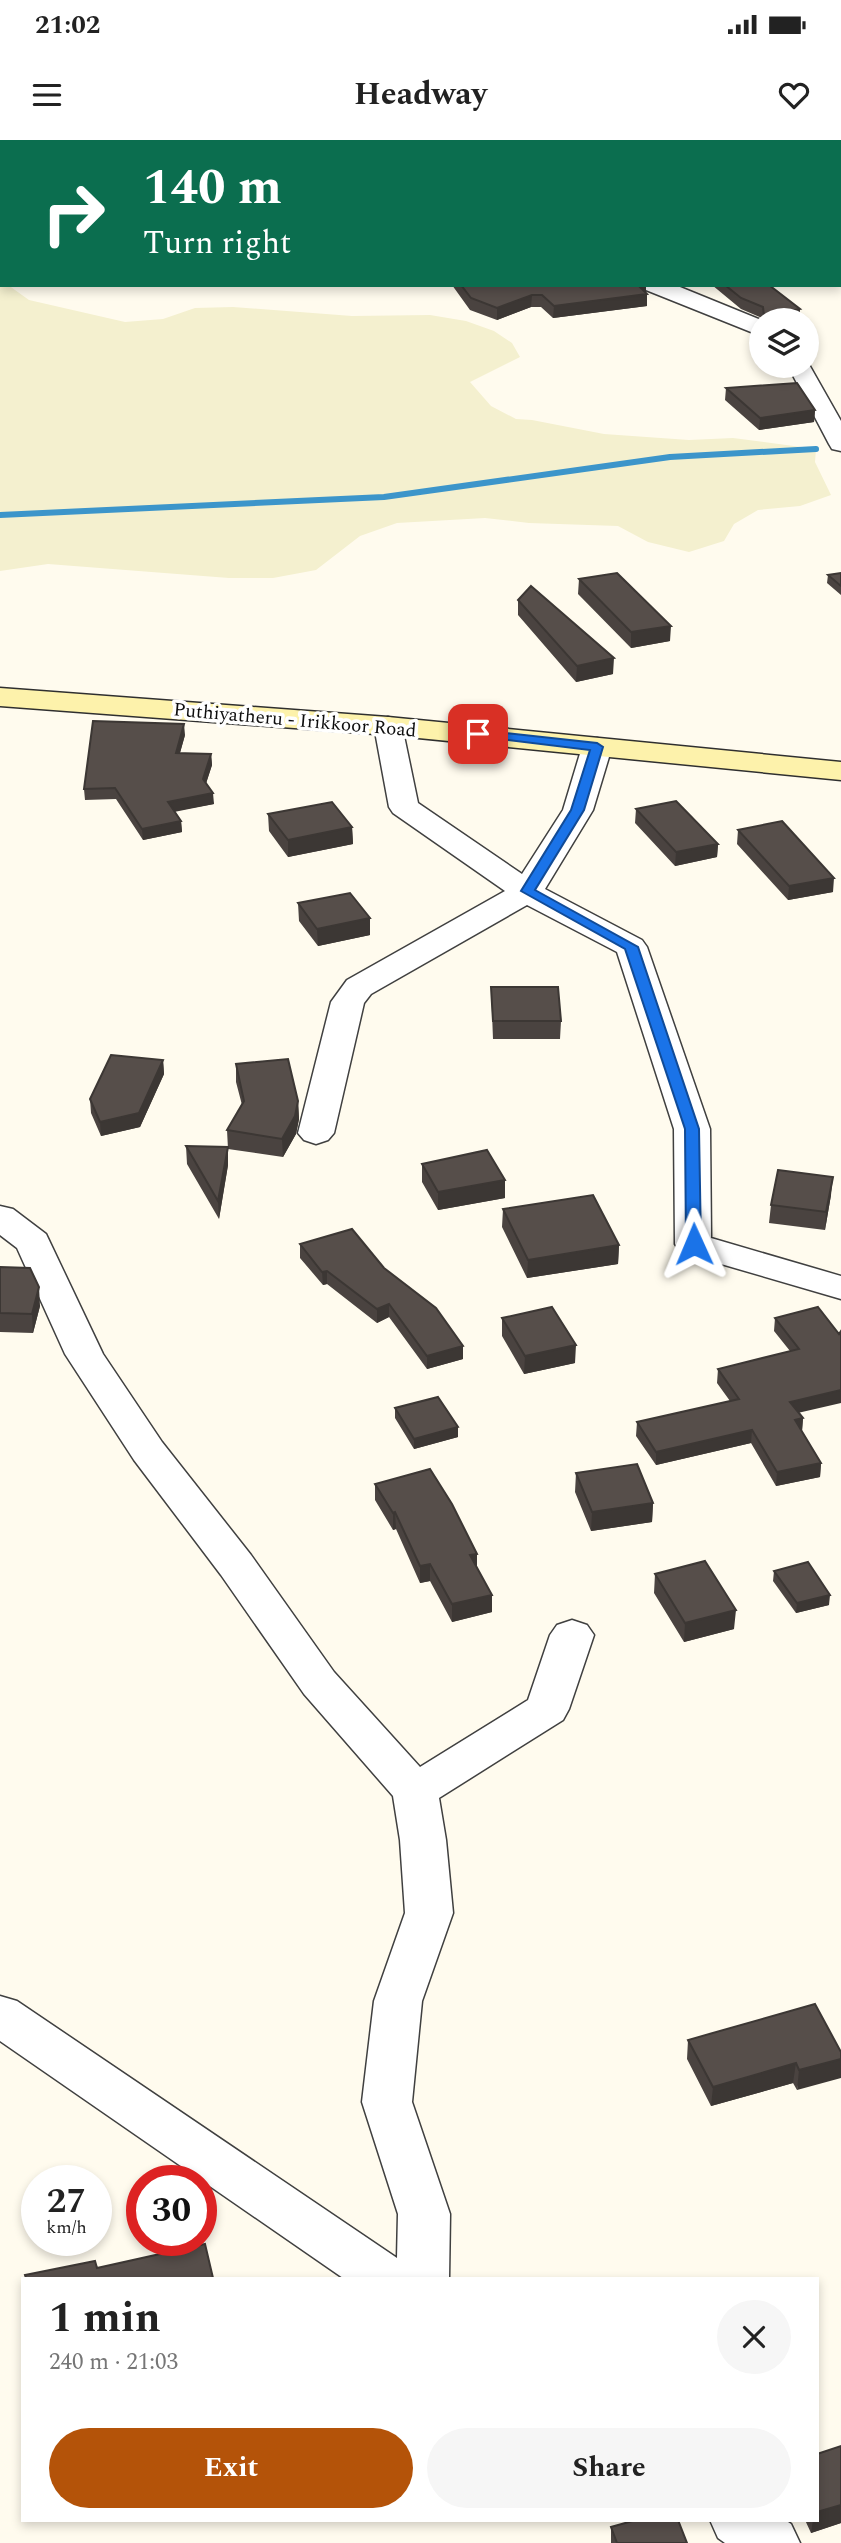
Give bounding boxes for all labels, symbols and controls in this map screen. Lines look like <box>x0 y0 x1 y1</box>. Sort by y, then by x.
text: 21:02 <box>35 5 100 45</box>
text: Headway <box>354 70 487 119</box>
icon: menu <box>28 76 66 114</box>
icon: heart <box>775 76 813 114</box>
text: 140 m <box>143 151 282 226</box>
icon: right <box>28 168 119 259</box>
text: Turn right <box>143 219 291 268</box>
map controls <box>749 308 819 378</box>
button: layers <box>749 308 819 378</box>
street label: Puthiyatheru - Irikkoor Road <box>172 695 418 746</box>
pin <box>448 704 508 764</box>
icon: arrive <box>459 715 497 753</box>
position arrow <box>657 1207 731 1281</box>
speed limit sign: 30 <box>126 2165 217 2256</box>
text: 27 <box>47 2175 86 2228</box>
text: km/h <box>46 2214 87 2241</box>
text: 1 min <box>49 2287 161 2350</box>
button: close <box>717 2300 791 2374</box>
text: 240 m · 21:03 <box>49 2345 178 2380</box>
button: Exit <box>49 2428 413 2508</box>
button: Share <box>427 2428 791 2508</box>

